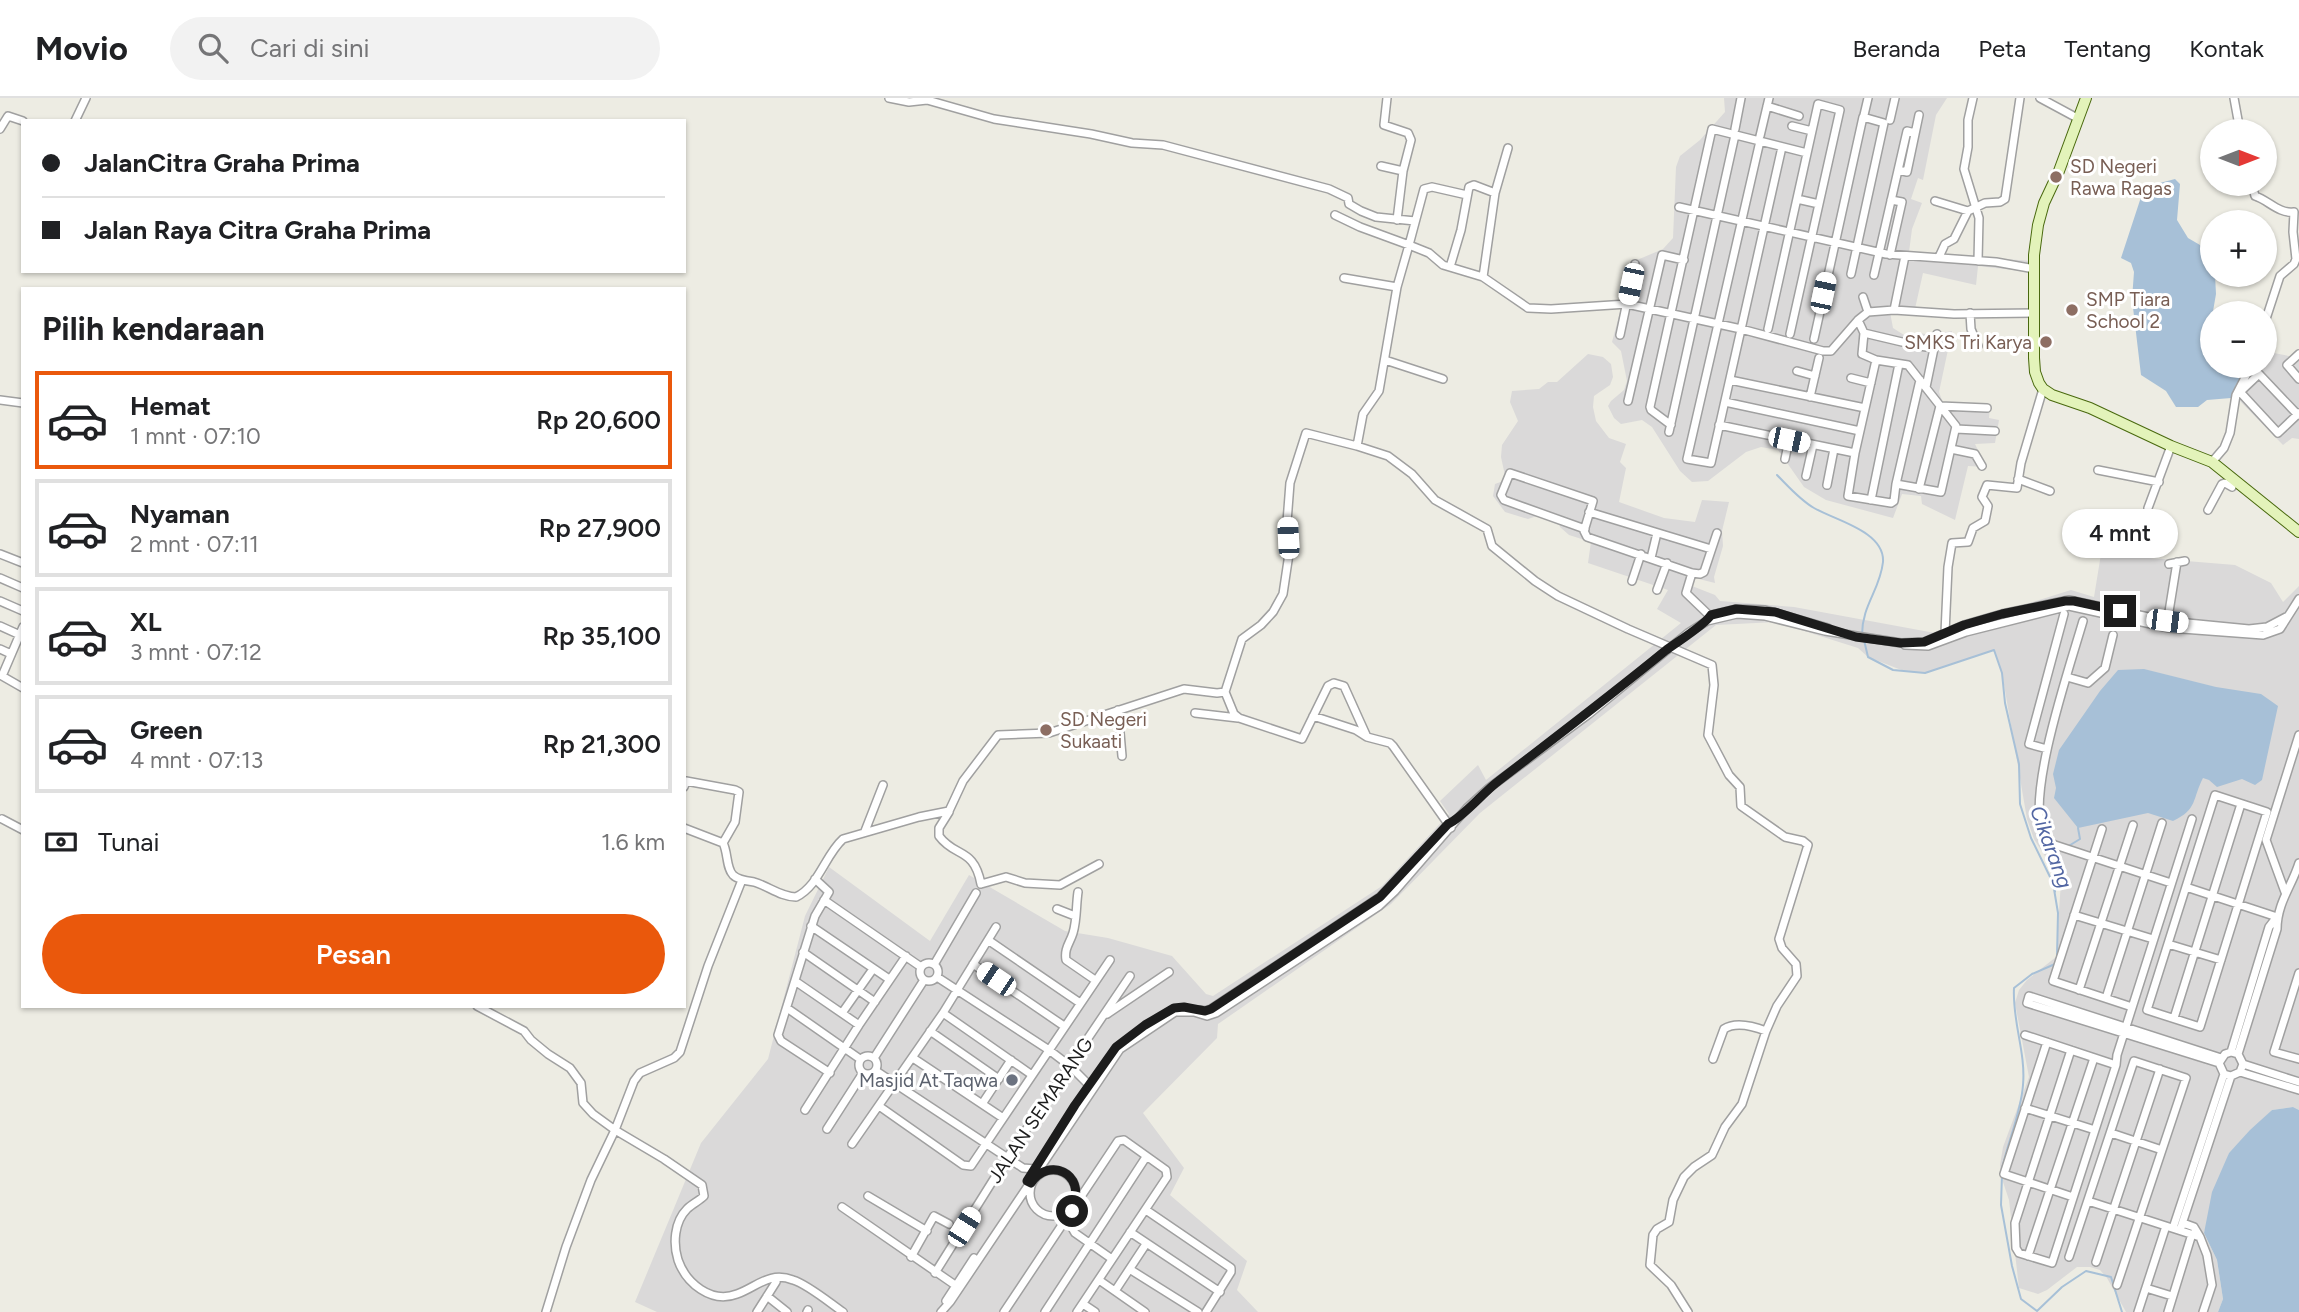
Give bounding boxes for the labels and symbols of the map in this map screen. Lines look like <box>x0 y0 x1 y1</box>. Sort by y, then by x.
north arrow <box>2200 119 2277 196</box>
place label: SD Negeri Rawa Ragas <box>2070 155 2172 200</box>
marker: SD Negeri Rawa Ragas <box>2048 169 2064 185</box>
car <box>1617 261 1646 307</box>
car <box>1809 270 1838 316</box>
place label: SMP Tiara School 2 <box>2086 288 2170 333</box>
marker: SMP Tiara School 2 <box>2064 302 2080 318</box>
place label: SMKS Tri Karya <box>1904 331 2032 354</box>
marker: SMKS Tri Karya <box>2038 334 2054 350</box>
car <box>1767 425 1812 455</box>
callout: 4 mnt <box>2062 510 2178 559</box>
car <box>1277 516 1300 560</box>
route end <box>2104 595 2136 627</box>
car <box>2145 608 2190 634</box>
place label: SD Negeri Sukaati <box>1060 708 1147 753</box>
marker: SD Negeri Sukaati <box>1038 722 1054 738</box>
water label: Cikarang <box>2025 802 2078 891</box>
car <box>973 959 1020 999</box>
street label: JALAN SEMARANG <box>983 1033 1098 1187</box>
place label: Masjid At Taqwa <box>859 1069 998 1092</box>
marker: Masjid At Taqwa <box>1004 1072 1020 1088</box>
route start <box>1056 1195 1088 1227</box>
car <box>944 1204 985 1250</box>

